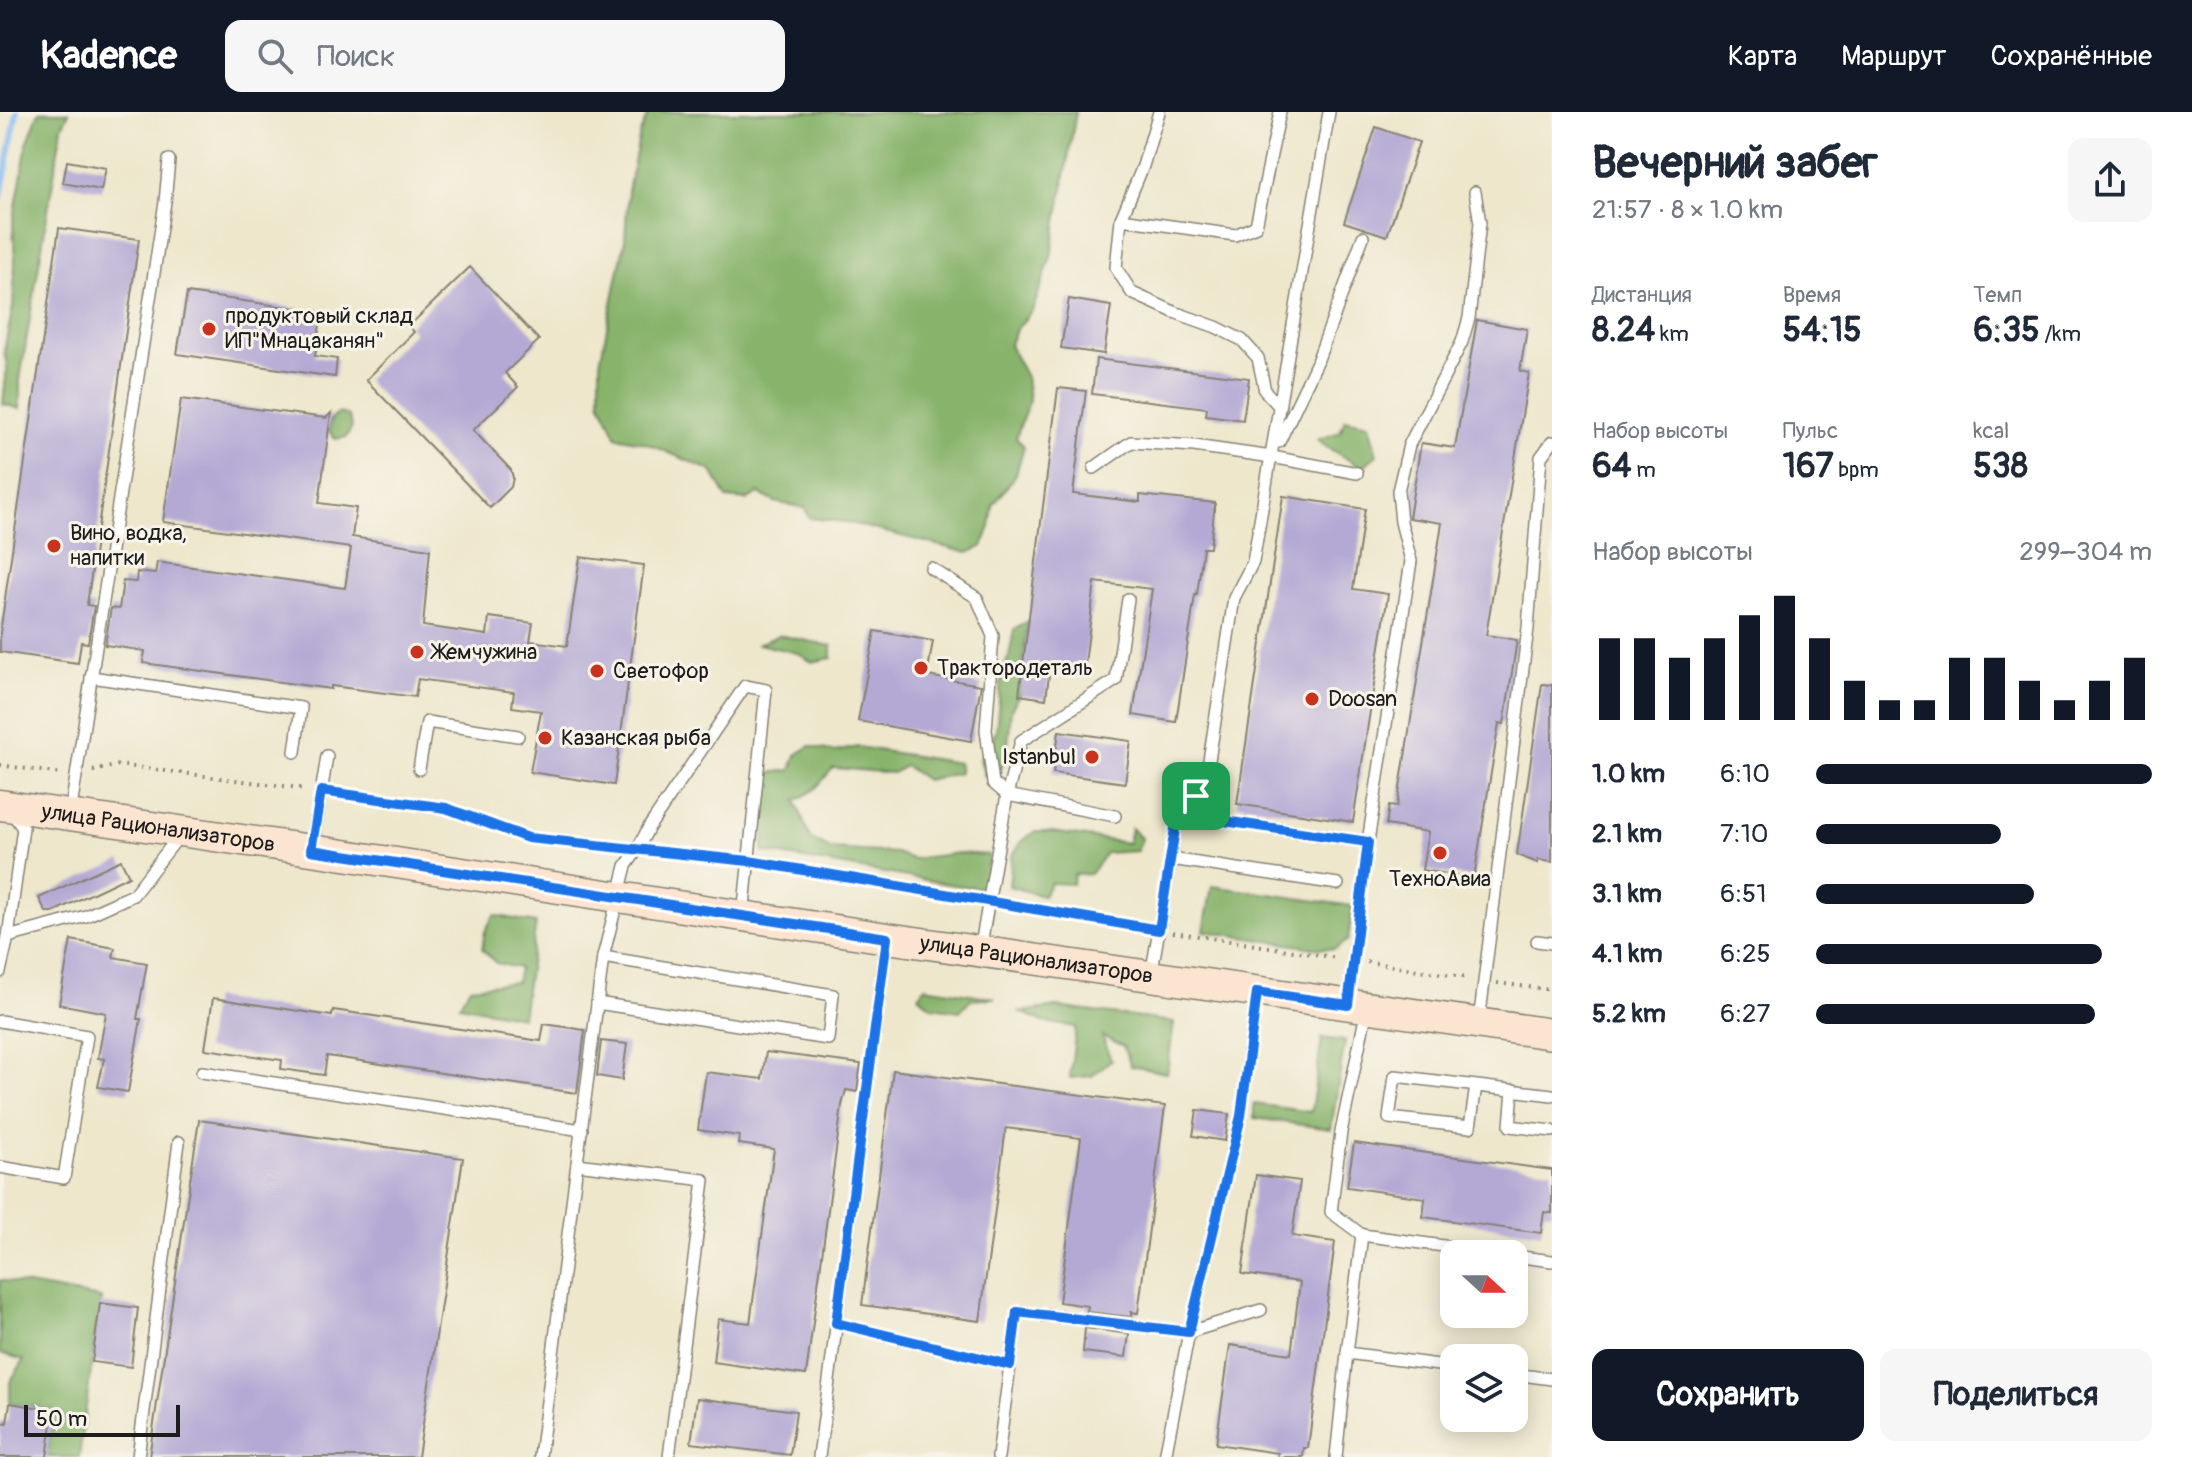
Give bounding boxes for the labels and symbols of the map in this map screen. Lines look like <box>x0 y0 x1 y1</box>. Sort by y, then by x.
place label: продуктовый склад ИП"Мнацаканян" <box>225 302 413 355</box>
marker: продуктовый склад ИП"Мнацаканян" <box>200 320 218 338</box>
place label: Вино, водка, напитки <box>70 519 187 572</box>
marker: Вино, водка, напитки <box>45 537 63 555</box>
place label: Жемчужина <box>430 638 537 666</box>
marker: Жемчужина <box>408 643 426 661</box>
place label: Трактородеталь <box>937 654 1093 682</box>
place label: Светофор <box>613 657 709 685</box>
marker: Трактородеталь <box>912 659 930 677</box>
marker: Светофор <box>588 662 606 680</box>
place label: Doosan <box>1328 685 1397 713</box>
marker: Doosan <box>1303 690 1321 708</box>
place label: Казанская рыба <box>561 724 711 752</box>
marker: Казанская рыба <box>536 729 554 747</box>
place label: Istanbul <box>1002 743 1076 771</box>
marker: Istanbul <box>1083 748 1101 766</box>
pin <box>1162 762 1230 830</box>
street label: улица Рационализаторов <box>39 797 277 859</box>
marker: ТехноАвиа <box>1431 844 1449 862</box>
place label: ТехноАвиа <box>1389 865 1491 893</box>
street label: улица Рационализаторов <box>917 929 1155 990</box>
north arrow <box>1440 1240 1528 1328</box>
scale bar <box>24 1401 180 1437</box>

